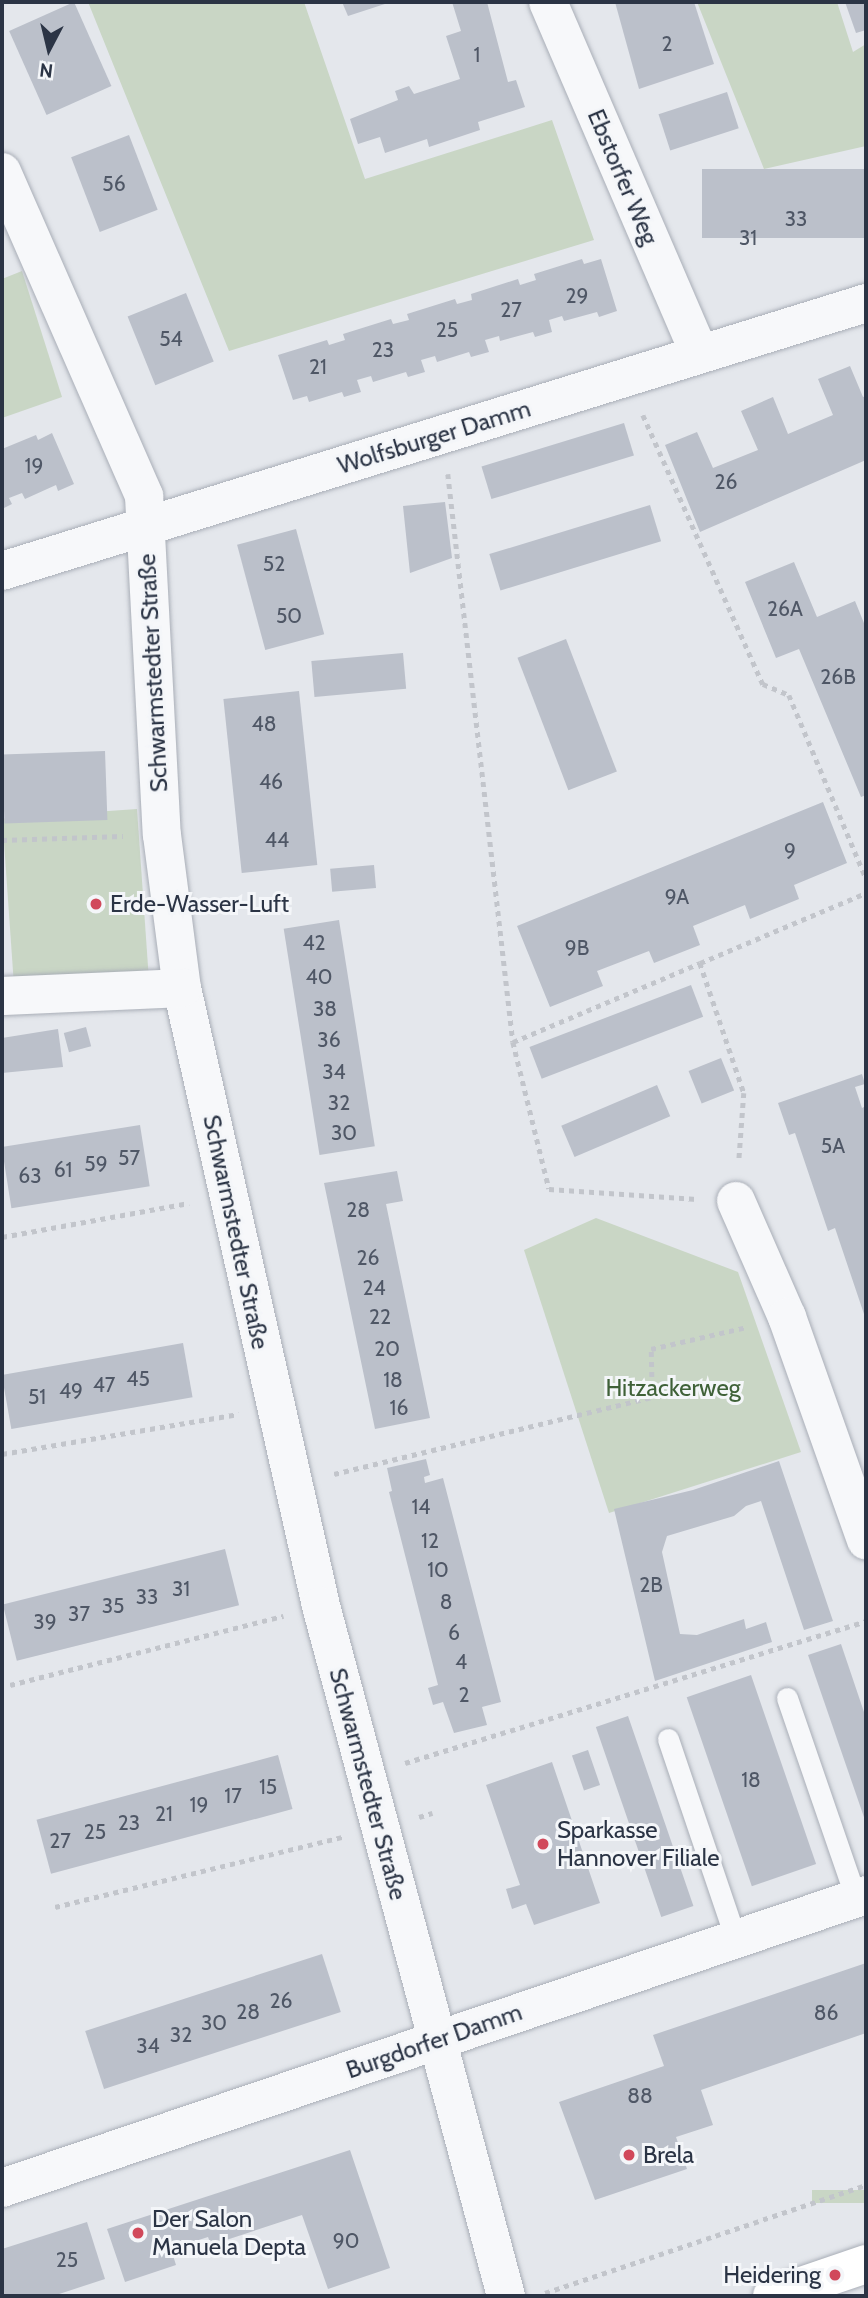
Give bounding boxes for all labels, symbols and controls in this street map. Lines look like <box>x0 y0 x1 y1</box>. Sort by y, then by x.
north arrow <box>14 14 84 84</box>
house number: 2 <box>661 31 673 57</box>
house number: 1 <box>474 42 480 68</box>
text: N <box>38 58 54 83</box>
street label: Ebstorfer Weg <box>582 105 664 249</box>
house number: 56 <box>102 171 126 197</box>
house number: 33 <box>785 206 807 232</box>
house number: 31 <box>739 225 757 251</box>
house number: 29 <box>566 283 588 309</box>
house number: 27 <box>500 297 522 323</box>
house number: 25 <box>436 317 458 343</box>
house number: 54 <box>159 326 183 352</box>
house number: 23 <box>372 337 394 363</box>
house number: 21 <box>309 354 327 380</box>
street label: Wolfsburger Damm <box>334 394 534 480</box>
house number: 19 <box>25 453 43 479</box>
house number: 26 <box>715 469 737 495</box>
house number: 52 <box>263 551 285 577</box>
street label: Schwarmstedter Straße <box>132 553 174 793</box>
house number: 26A <box>767 596 803 622</box>
house number: 50 <box>276 603 302 629</box>
house number: 26B <box>820 664 856 690</box>
house number: 48 <box>252 711 276 737</box>
house number: 46 <box>259 769 283 795</box>
house number: 44 <box>265 827 289 853</box>
house number: 9 <box>784 838 796 864</box>
house number: 9A <box>665 884 689 910</box>
place label: Erde-Wasser-Luft <box>110 890 289 918</box>
marker: Erde-Wasser-Luft <box>88 896 104 912</box>
house number: 42 <box>302 930 326 956</box>
house number: 9B <box>565 935 589 961</box>
house number: 40 <box>306 964 332 990</box>
house number: 38 <box>313 996 337 1022</box>
house number: 36 <box>317 1027 341 1053</box>
house number: 34 <box>322 1059 346 1085</box>
house number: 32 <box>328 1090 350 1116</box>
street label: Schwarmstedter Straße <box>197 1112 275 1352</box>
house number: 30 <box>331 1120 357 1146</box>
house number: 5A <box>821 1133 845 1159</box>
house number: 57 <box>118 1145 140 1171</box>
house number: 59 <box>84 1151 108 1177</box>
house number: 61 <box>54 1157 72 1183</box>
house number: 63 <box>18 1163 42 1189</box>
house number: 28 <box>346 1197 370 1223</box>
house number: 26 <box>357 1245 379 1271</box>
house number: 24 <box>362 1275 386 1301</box>
house number: 22 <box>369 1304 391 1330</box>
house number: 20 <box>374 1336 400 1362</box>
house number: 45 <box>126 1366 150 1392</box>
house number: 18 <box>383 1367 403 1393</box>
house number: 47 <box>93 1372 115 1398</box>
park label: Hitzackerweg <box>605 1374 741 1402</box>
house number: 49 <box>59 1378 83 1404</box>
house number: 51 <box>28 1384 46 1410</box>
house number: 16 <box>390 1395 408 1421</box>
house number: 14 <box>412 1494 430 1520</box>
house number: 12 <box>421 1528 439 1554</box>
house number: 10 <box>427 1557 449 1583</box>
house number: 2B <box>639 1572 663 1598</box>
house number: 31 <box>172 1576 190 1602</box>
house number: 33 <box>136 1584 158 1610</box>
house number: 8 <box>440 1589 452 1615</box>
house number: 35 <box>102 1593 124 1619</box>
house number: 37 <box>68 1601 90 1627</box>
house number: 39 <box>33 1609 57 1635</box>
house number: 6 <box>448 1620 460 1646</box>
house number: 4 <box>455 1649 467 1675</box>
street label: Schwarmstedter Straße <box>323 1665 413 1903</box>
house number: 2 <box>458 1682 470 1708</box>
house number: 18 <box>741 1767 761 1793</box>
house number: 15 <box>259 1774 277 1800</box>
house number: 17 <box>224 1783 242 1809</box>
house number: 19 <box>190 1792 208 1818</box>
house number: 21 <box>155 1801 173 1827</box>
house number: 23 <box>118 1810 140 1836</box>
place label: Sparkasse Hannover Filiale <box>557 1816 719 1872</box>
house number: 25 <box>84 1819 106 1845</box>
house number: 27 <box>49 1828 71 1854</box>
marker: Sparkasse Hannover Filiale <box>535 1836 551 1852</box>
house number: 26 <box>270 1988 292 2014</box>
street label: Burgdorfer Damm <box>342 1997 526 2085</box>
house number: 28 <box>236 1999 260 2025</box>
house number: 86 <box>814 2000 838 2026</box>
house number: 30 <box>201 2010 227 2036</box>
house number: 32 <box>170 2022 192 2048</box>
house number: 34 <box>136 2033 160 2059</box>
house number: 88 <box>627 2083 653 2109</box>
place label: Brela <box>643 2141 694 2169</box>
marker: Brela <box>621 2147 637 2163</box>
place label: Der Salon Manuela Depta <box>152 2205 306 2261</box>
marker: Der Salon Manuela Depta <box>130 2225 146 2241</box>
house number: 90 <box>333 2228 359 2254</box>
house number: 25 <box>56 2247 78 2273</box>
place label: Heidering <box>723 2261 821 2289</box>
marker: Heidering <box>827 2267 843 2283</box>

